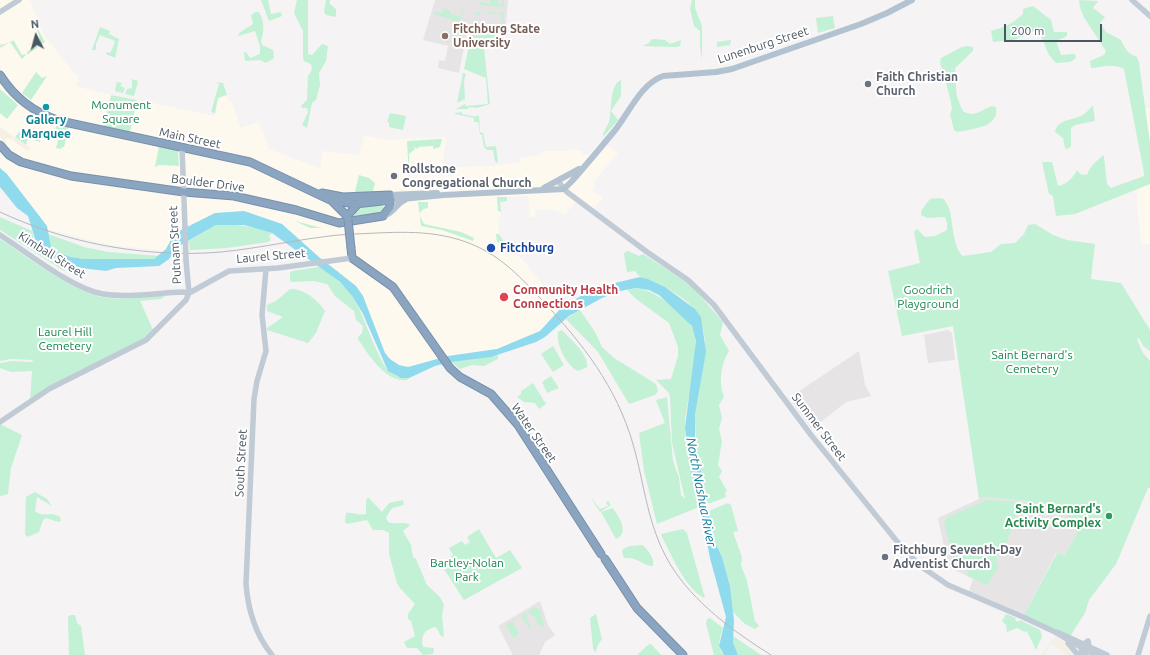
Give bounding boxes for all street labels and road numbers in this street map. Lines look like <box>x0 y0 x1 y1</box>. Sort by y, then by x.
street label: Lunenburg Street <box>716 23 810 67</box>
street label: Main Street <box>158 124 222 152</box>
street label: Boulder Drive <box>170 171 246 195</box>
street label: Putnam Street <box>166 205 184 285</box>
street label: Kimball Street <box>16 229 88 281</box>
street label: Laurel Street <box>236 246 306 266</box>
street label: Summer Street <box>789 390 849 464</box>
street label: Water Street <box>508 401 560 465</box>
street label: South Street <box>232 429 250 497</box>

